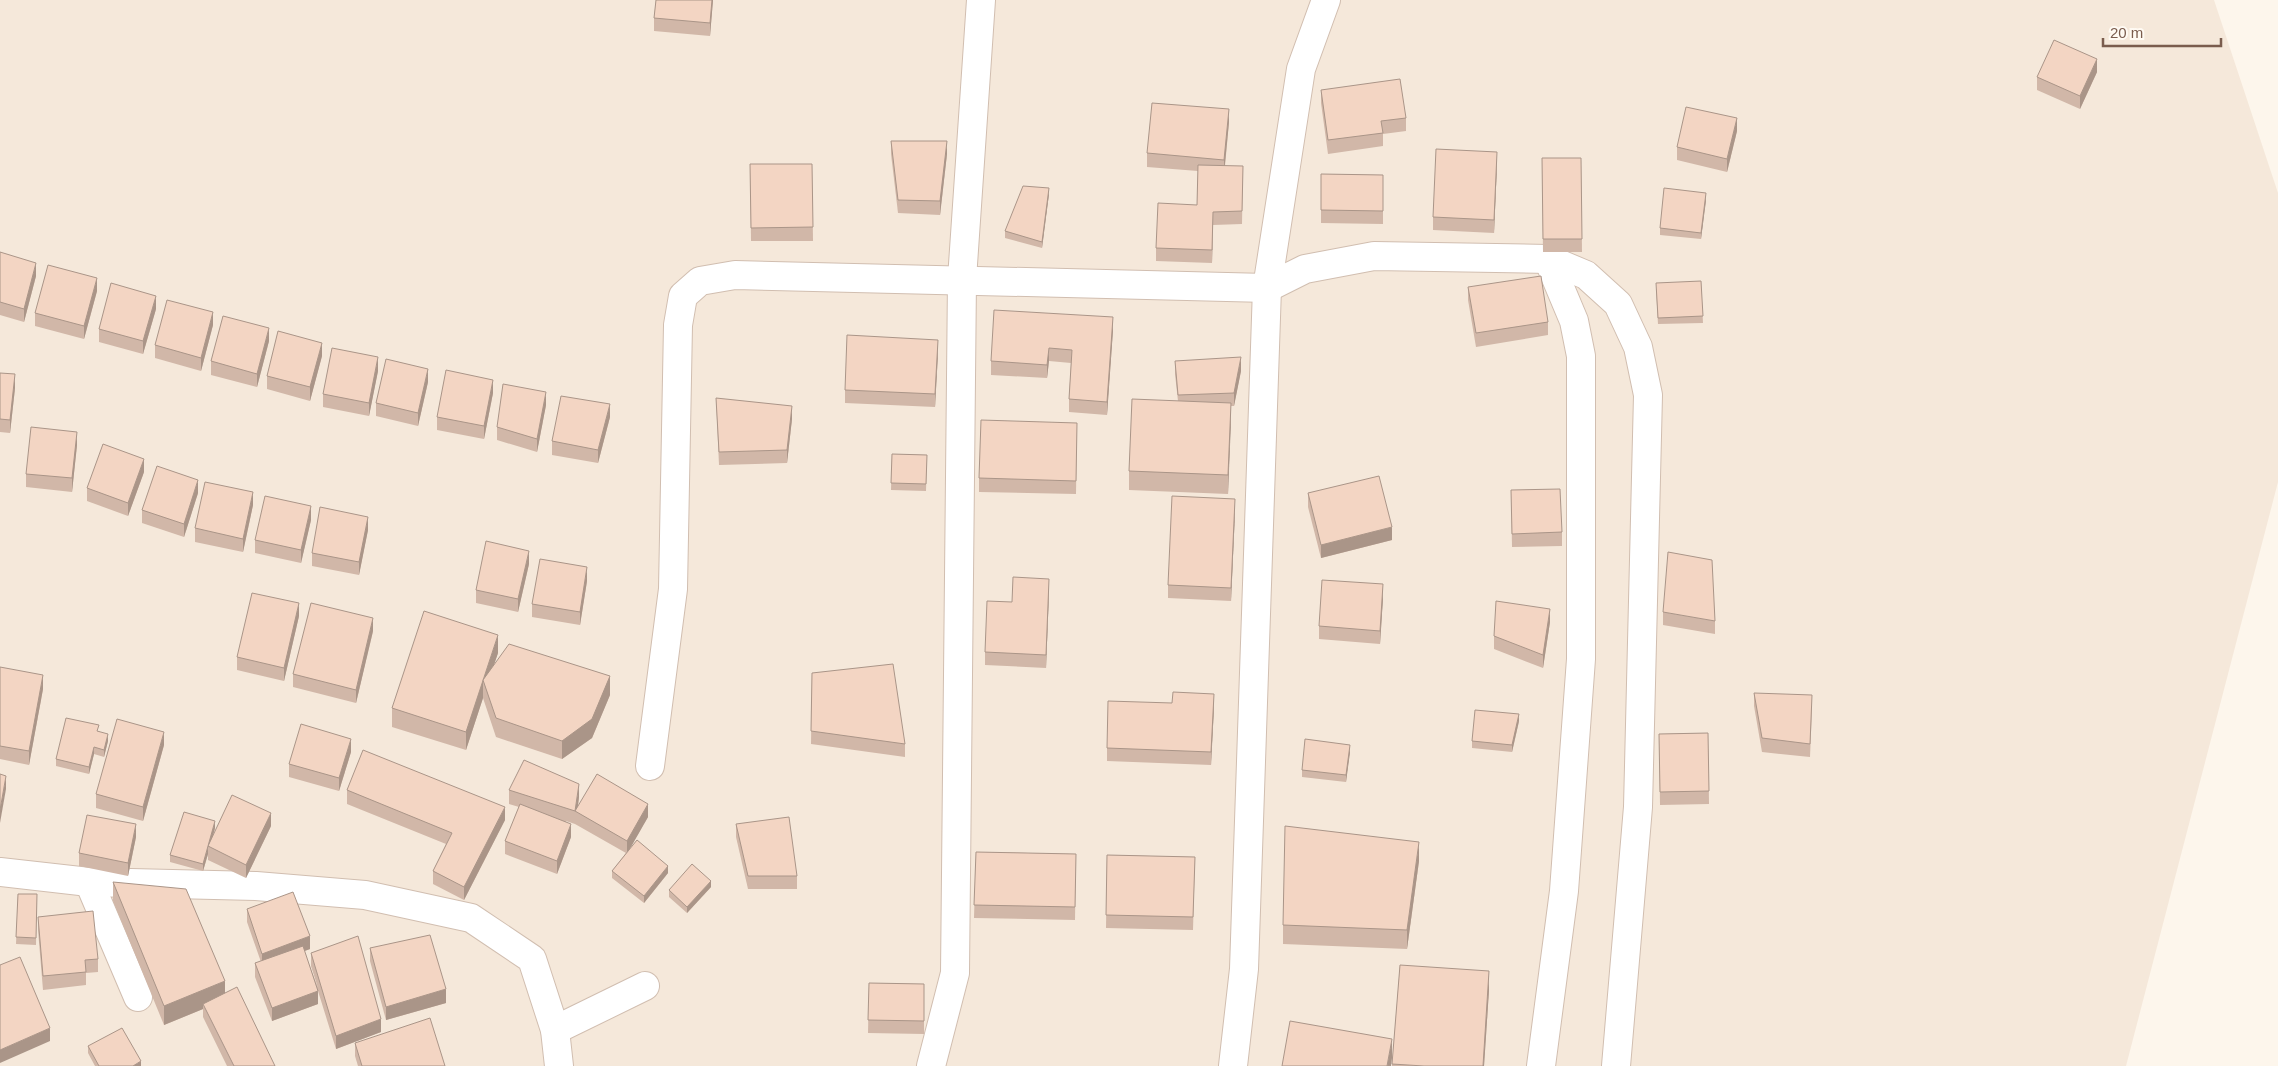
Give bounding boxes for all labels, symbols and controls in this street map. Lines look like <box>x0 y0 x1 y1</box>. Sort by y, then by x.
scale bar <box>2103 15 2220 47</box>
text: 20 m <box>2110 24 2143 41</box>

